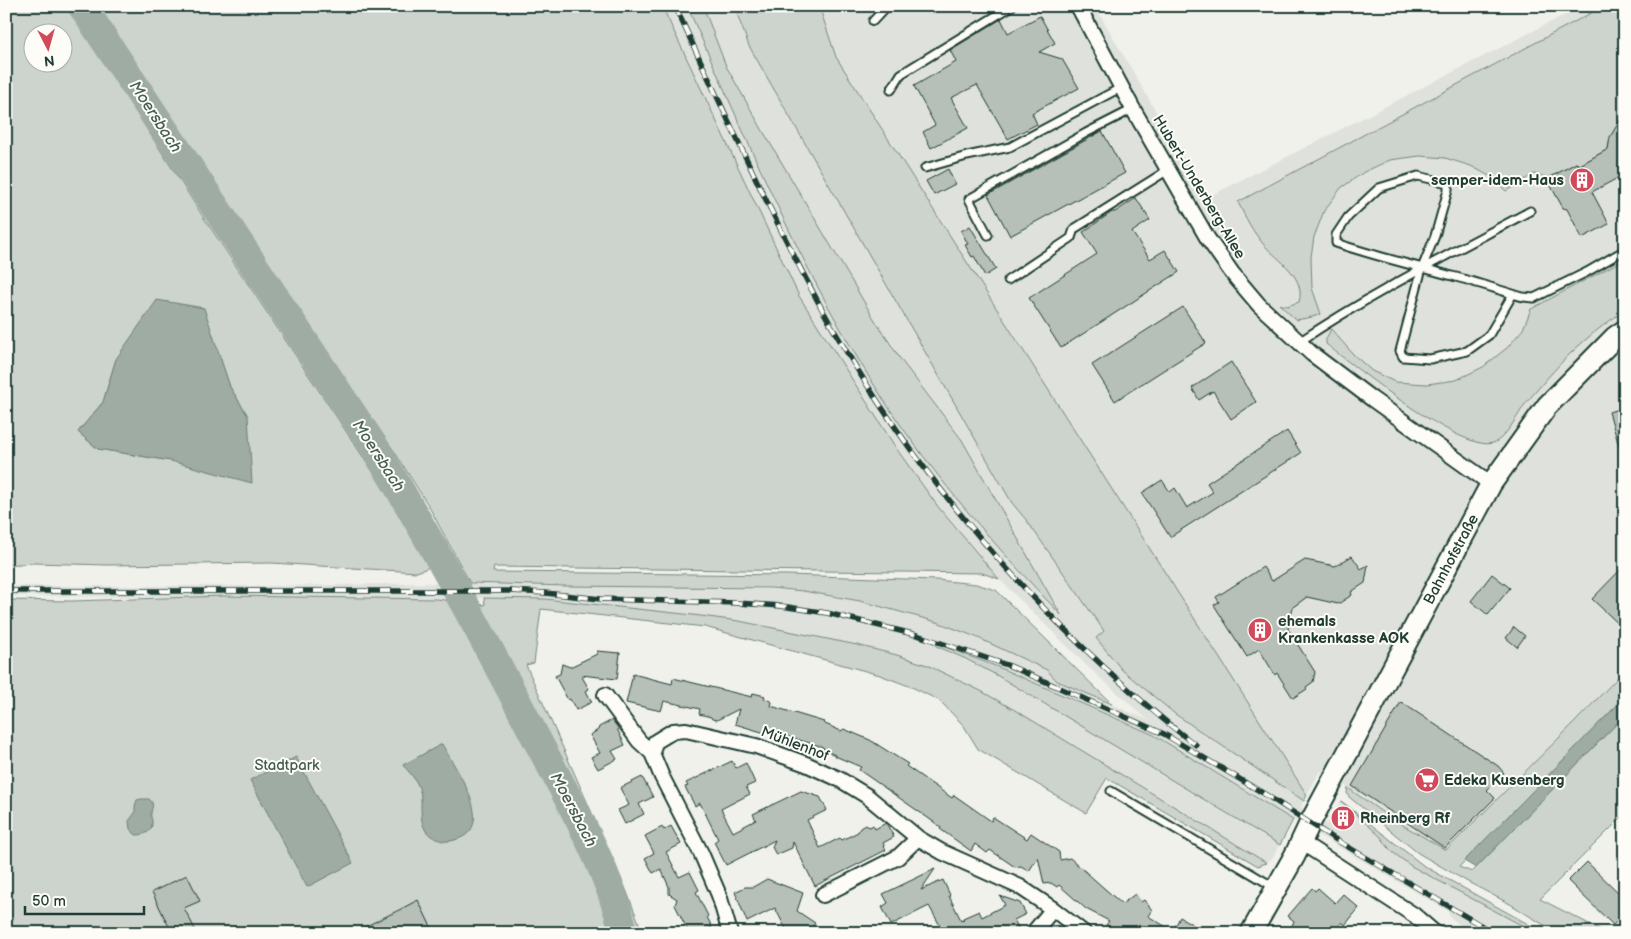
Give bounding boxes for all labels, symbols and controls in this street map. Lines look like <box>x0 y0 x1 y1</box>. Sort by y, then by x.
north arrow <box>22 22 72 72</box>
text: N <box>43 51 55 69</box>
water label: Moersbach <box>125 78 185 157</box>
street label: Hubert-Underberg-Allee <box>1148 112 1250 263</box>
building icon: semper-idem-Haus <box>1569 167 1595 193</box>
place label: semper-idem-Haus <box>1431 171 1564 190</box>
water label: Moersbach <box>348 417 408 496</box>
street label: Bahnhofstraße <box>1419 511 1483 608</box>
place label: ehemals Krankenkasse AOK <box>1278 612 1409 648</box>
building icon: ehemals Krankenkasse AOK <box>1247 617 1273 643</box>
street label: Mühlenhof <box>758 722 832 766</box>
park label: Stadtpark <box>255 756 320 775</box>
supermarket icon: Edeka Kusenberg <box>1414 767 1440 793</box>
water label: Moersbach <box>545 770 601 851</box>
place label: Edeka Kusenberg <box>1444 771 1564 790</box>
building icon: Rheinberg Rf <box>1330 805 1356 831</box>
place label: Rheinberg Rf <box>1360 809 1451 828</box>
scale bar <box>25 884 144 916</box>
text: 50 m <box>32 892 66 911</box>

